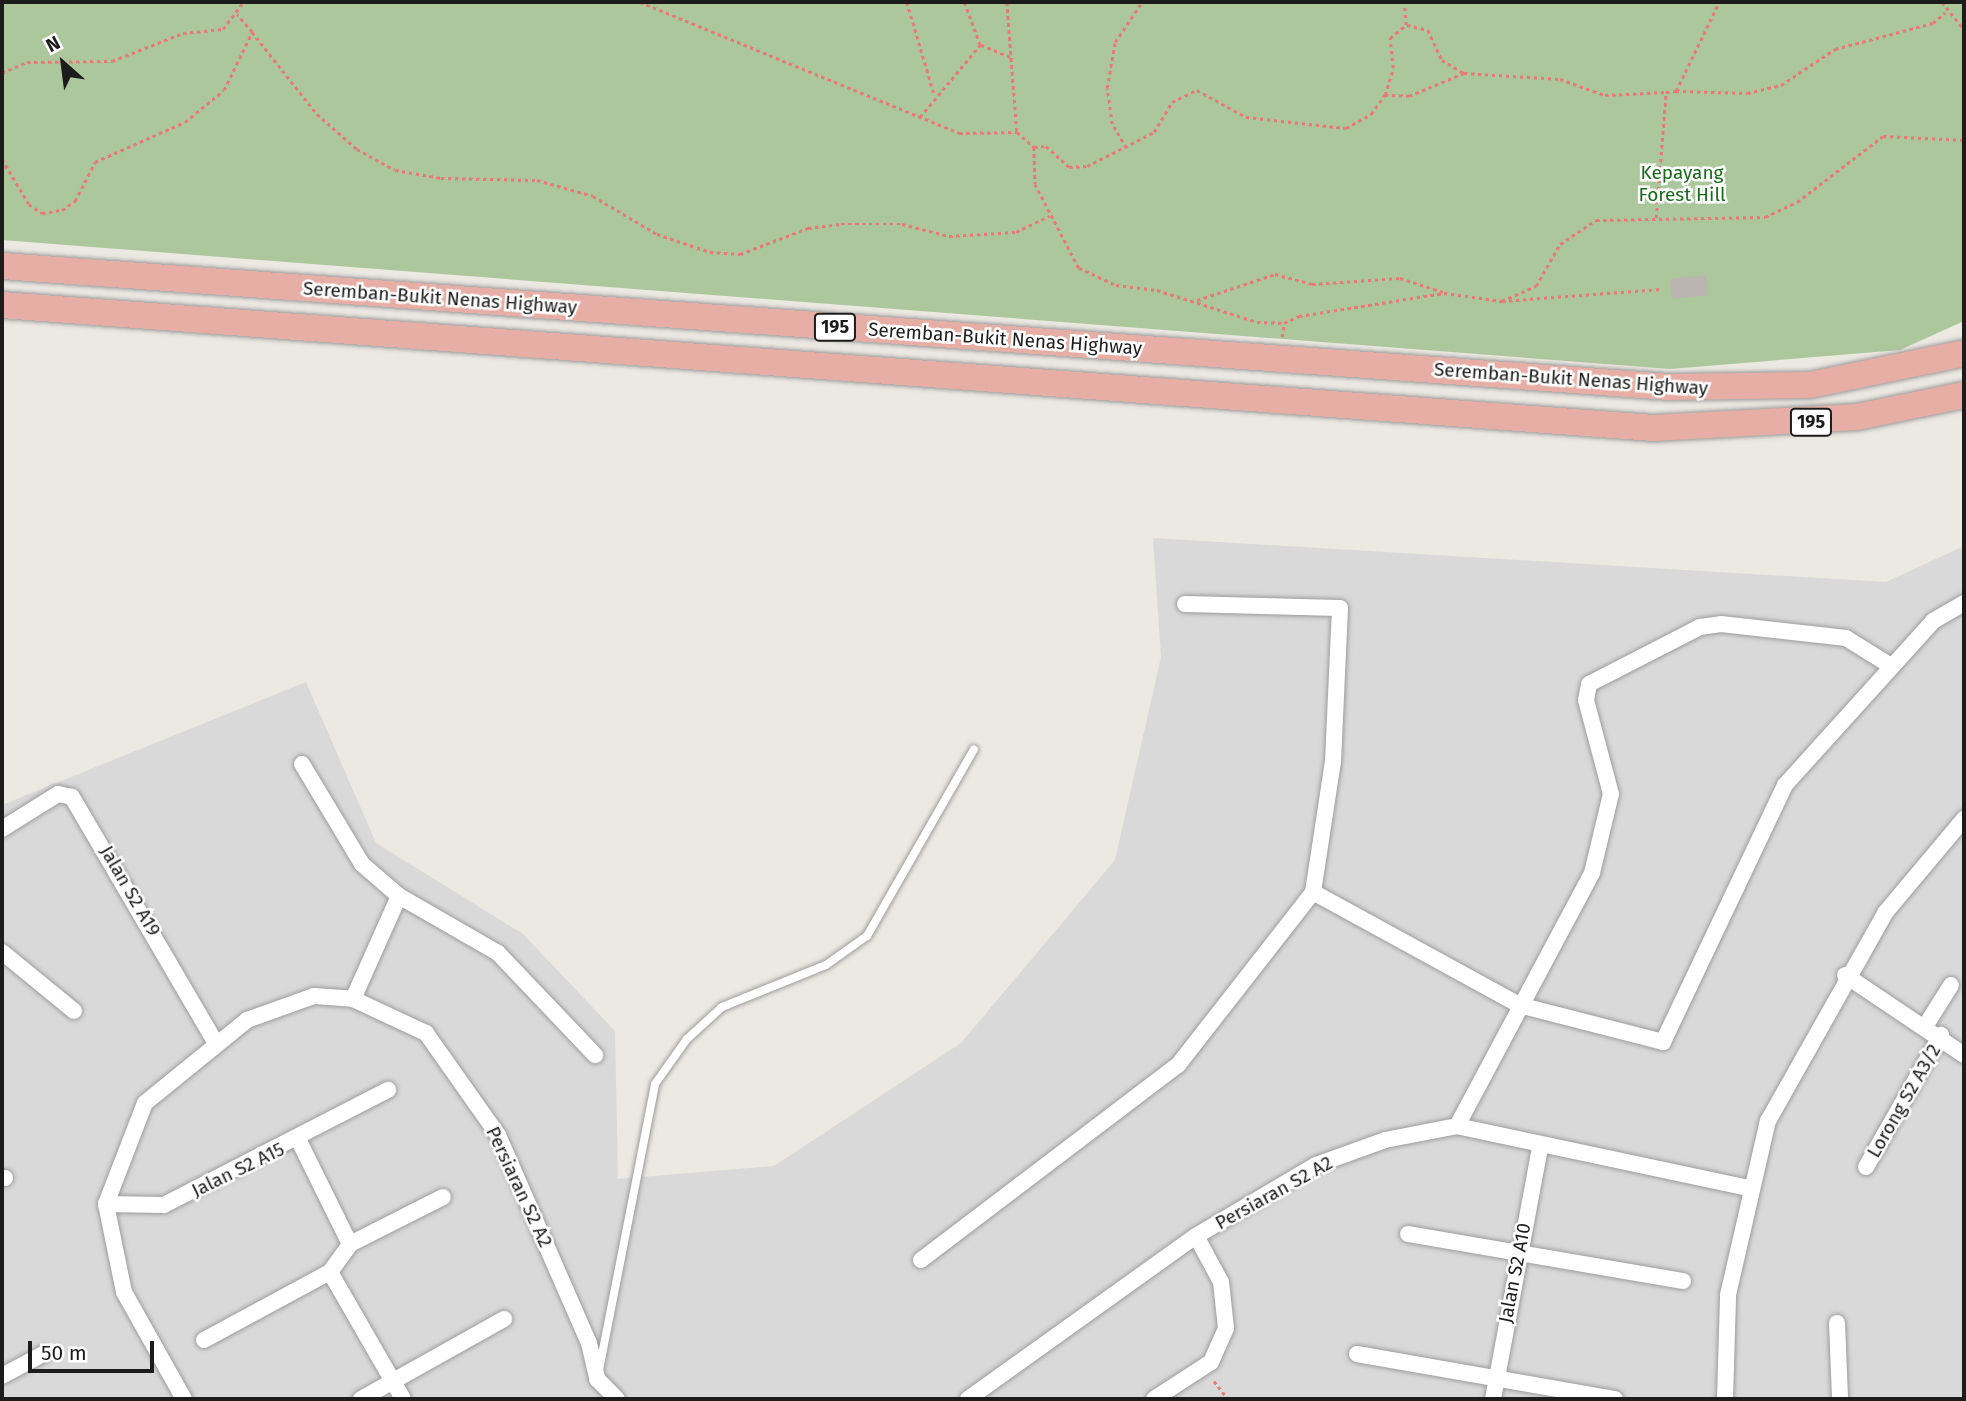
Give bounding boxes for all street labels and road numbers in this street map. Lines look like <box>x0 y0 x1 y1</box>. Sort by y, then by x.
street label: Seremban-Bukit Nenas Highway <box>302 277 578 319</box>
road number: 195 <box>812 312 858 342</box>
street label: Seremban-Bukit Nenas Highway <box>867 318 1143 360</box>
street label: Seremban-Bukit Nenas Highway <box>1433 358 1709 400</box>
road number: 195 <box>1788 408 1834 436</box>
street label: Jalan S2 A19 <box>95 842 165 940</box>
street label: Lorong S2 A3/2 <box>1862 1040 1946 1162</box>
street label: Persiaran S2 A2 <box>481 1123 557 1251</box>
street label: Jalan S2 A15 <box>188 1138 288 1202</box>
street label: Persiaran S2 A2 <box>1211 1151 1337 1235</box>
street label: Jalan S2 A10 <box>1494 1221 1536 1325</box>

